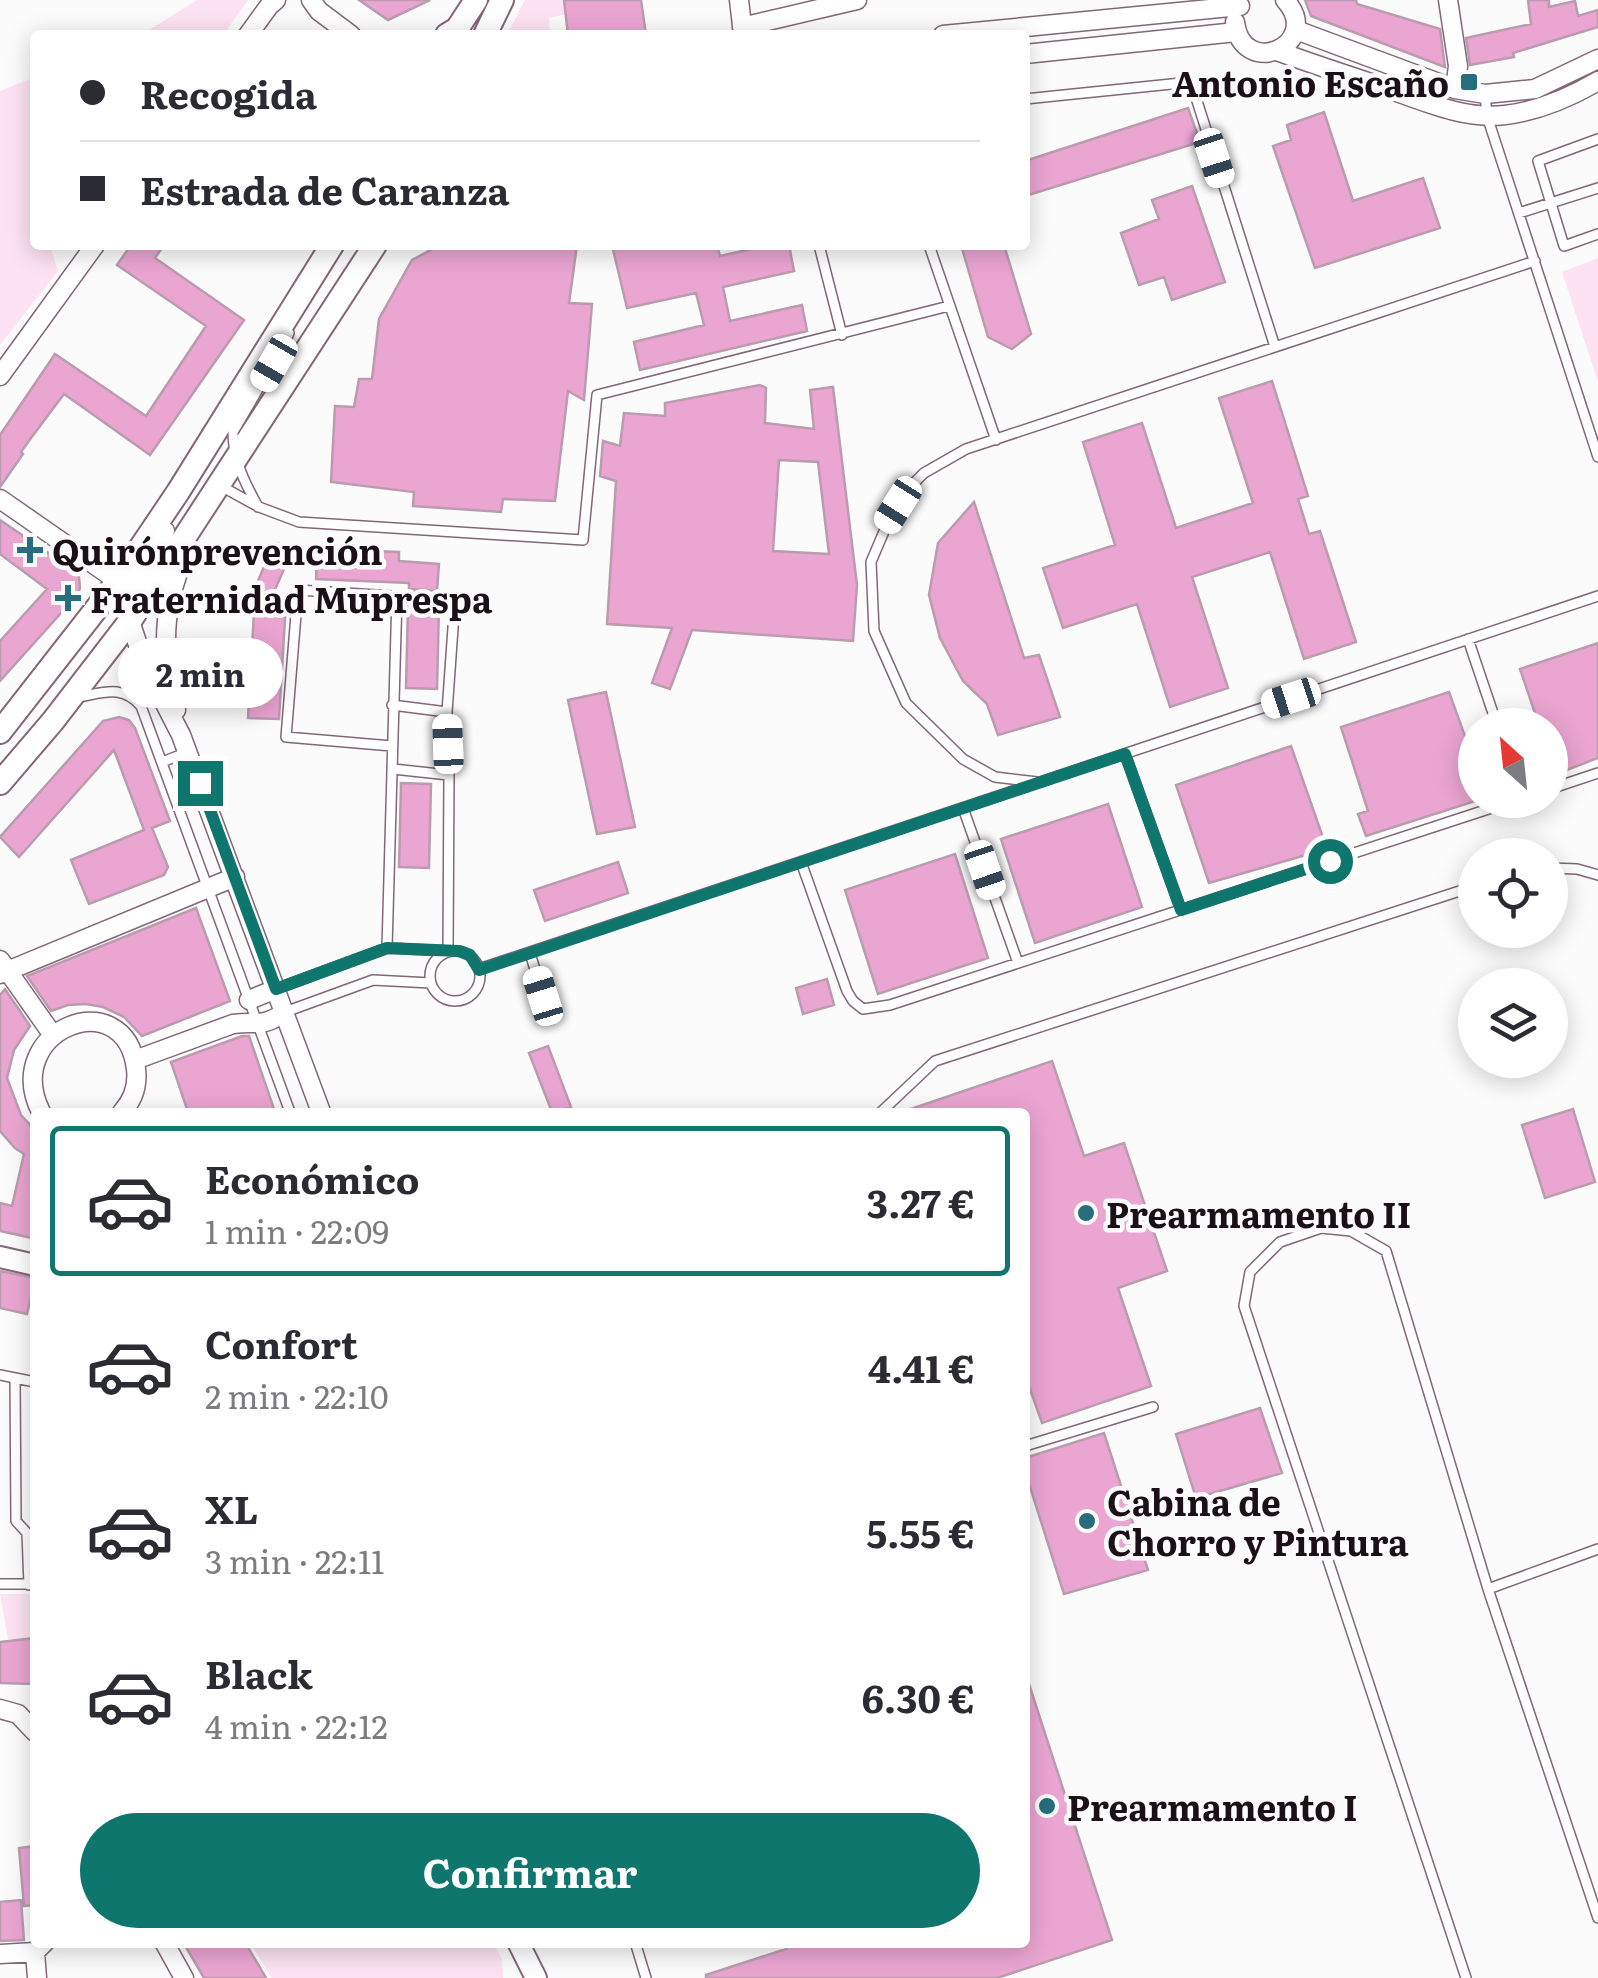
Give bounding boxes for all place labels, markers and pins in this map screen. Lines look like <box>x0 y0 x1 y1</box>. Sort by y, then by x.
place label: Antonio Escaño <box>1172 56 1449 108</box>
marker: Antonio Escaño <box>1458 71 1480 93</box>
place label: Quirónprevención <box>52 524 383 576</box>
marker: Quirónprevención <box>17 537 43 563</box>
place label: Fraternidad Muprespa <box>90 572 493 624</box>
marker: Fraternidad Muprespa <box>55 585 81 611</box>
place label: Prearmamento II <box>1106 1187 1411 1239</box>
marker: Prearmamento II <box>1075 1202 1097 1224</box>
place label: Cabina de Chorro y Pintura <box>1107 1475 1409 1567</box>
marker: Cabina de Chorro y Pintura <box>1076 1510 1098 1532</box>
place label: Prearmamento I <box>1067 1780 1358 1832</box>
marker: Prearmamento I <box>1036 1795 1058 1817</box>

